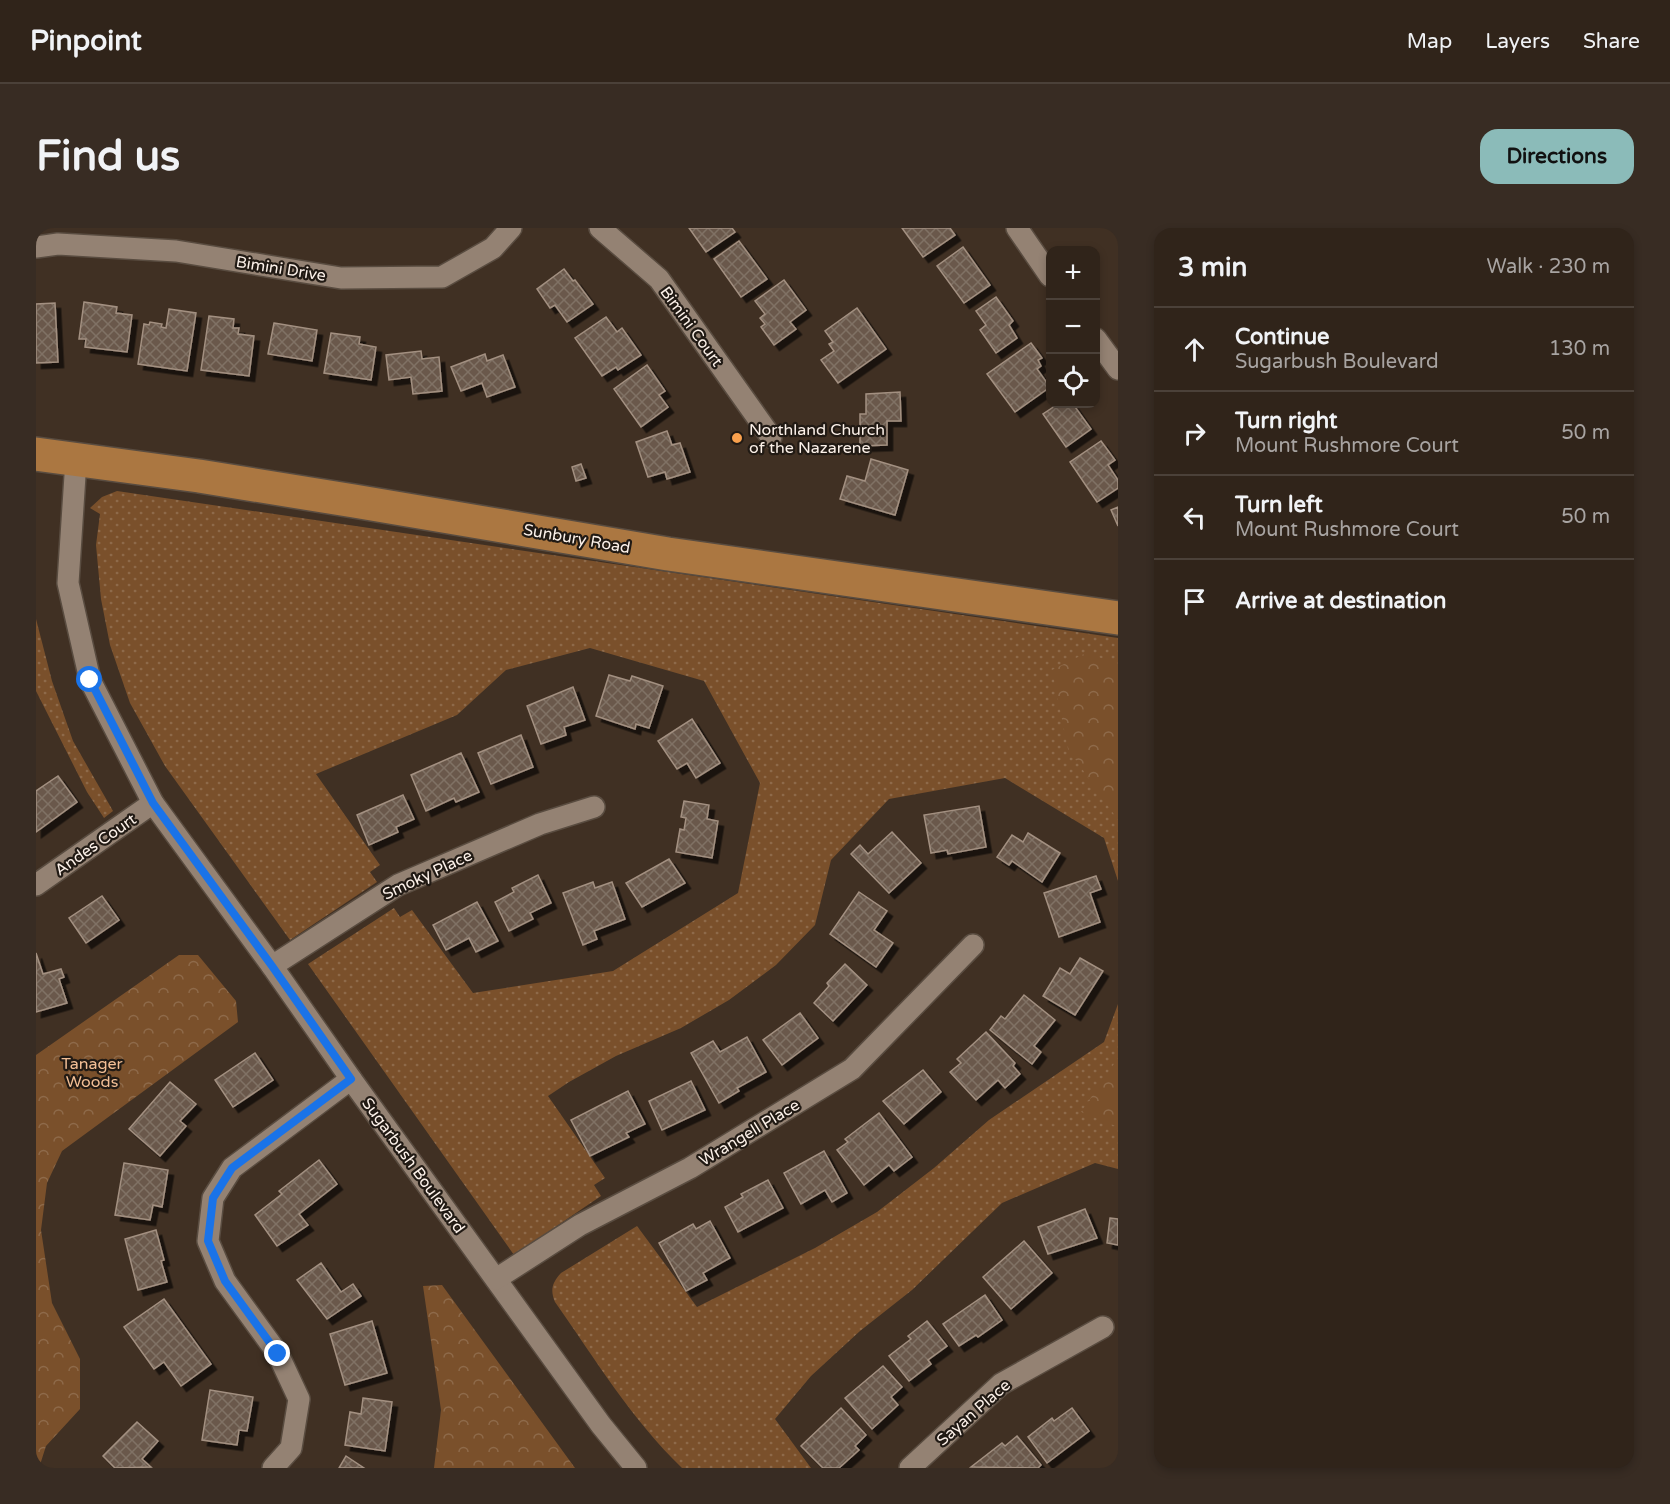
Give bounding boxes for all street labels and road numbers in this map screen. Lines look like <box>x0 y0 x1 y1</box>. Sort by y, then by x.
street label: Bimini Drive <box>234 252 327 286</box>
street label: Bimini Court <box>655 283 727 371</box>
street label: Sunbury Road <box>522 520 632 558</box>
street label: Andes Court <box>51 809 140 880</box>
street label: Smoky Place <box>379 845 476 904</box>
street label: Sugarbush Boulevard <box>357 1094 469 1237</box>
street label: Wrangell Place <box>696 1095 803 1171</box>
street label: Sayan Place <box>933 1375 1015 1450</box>

